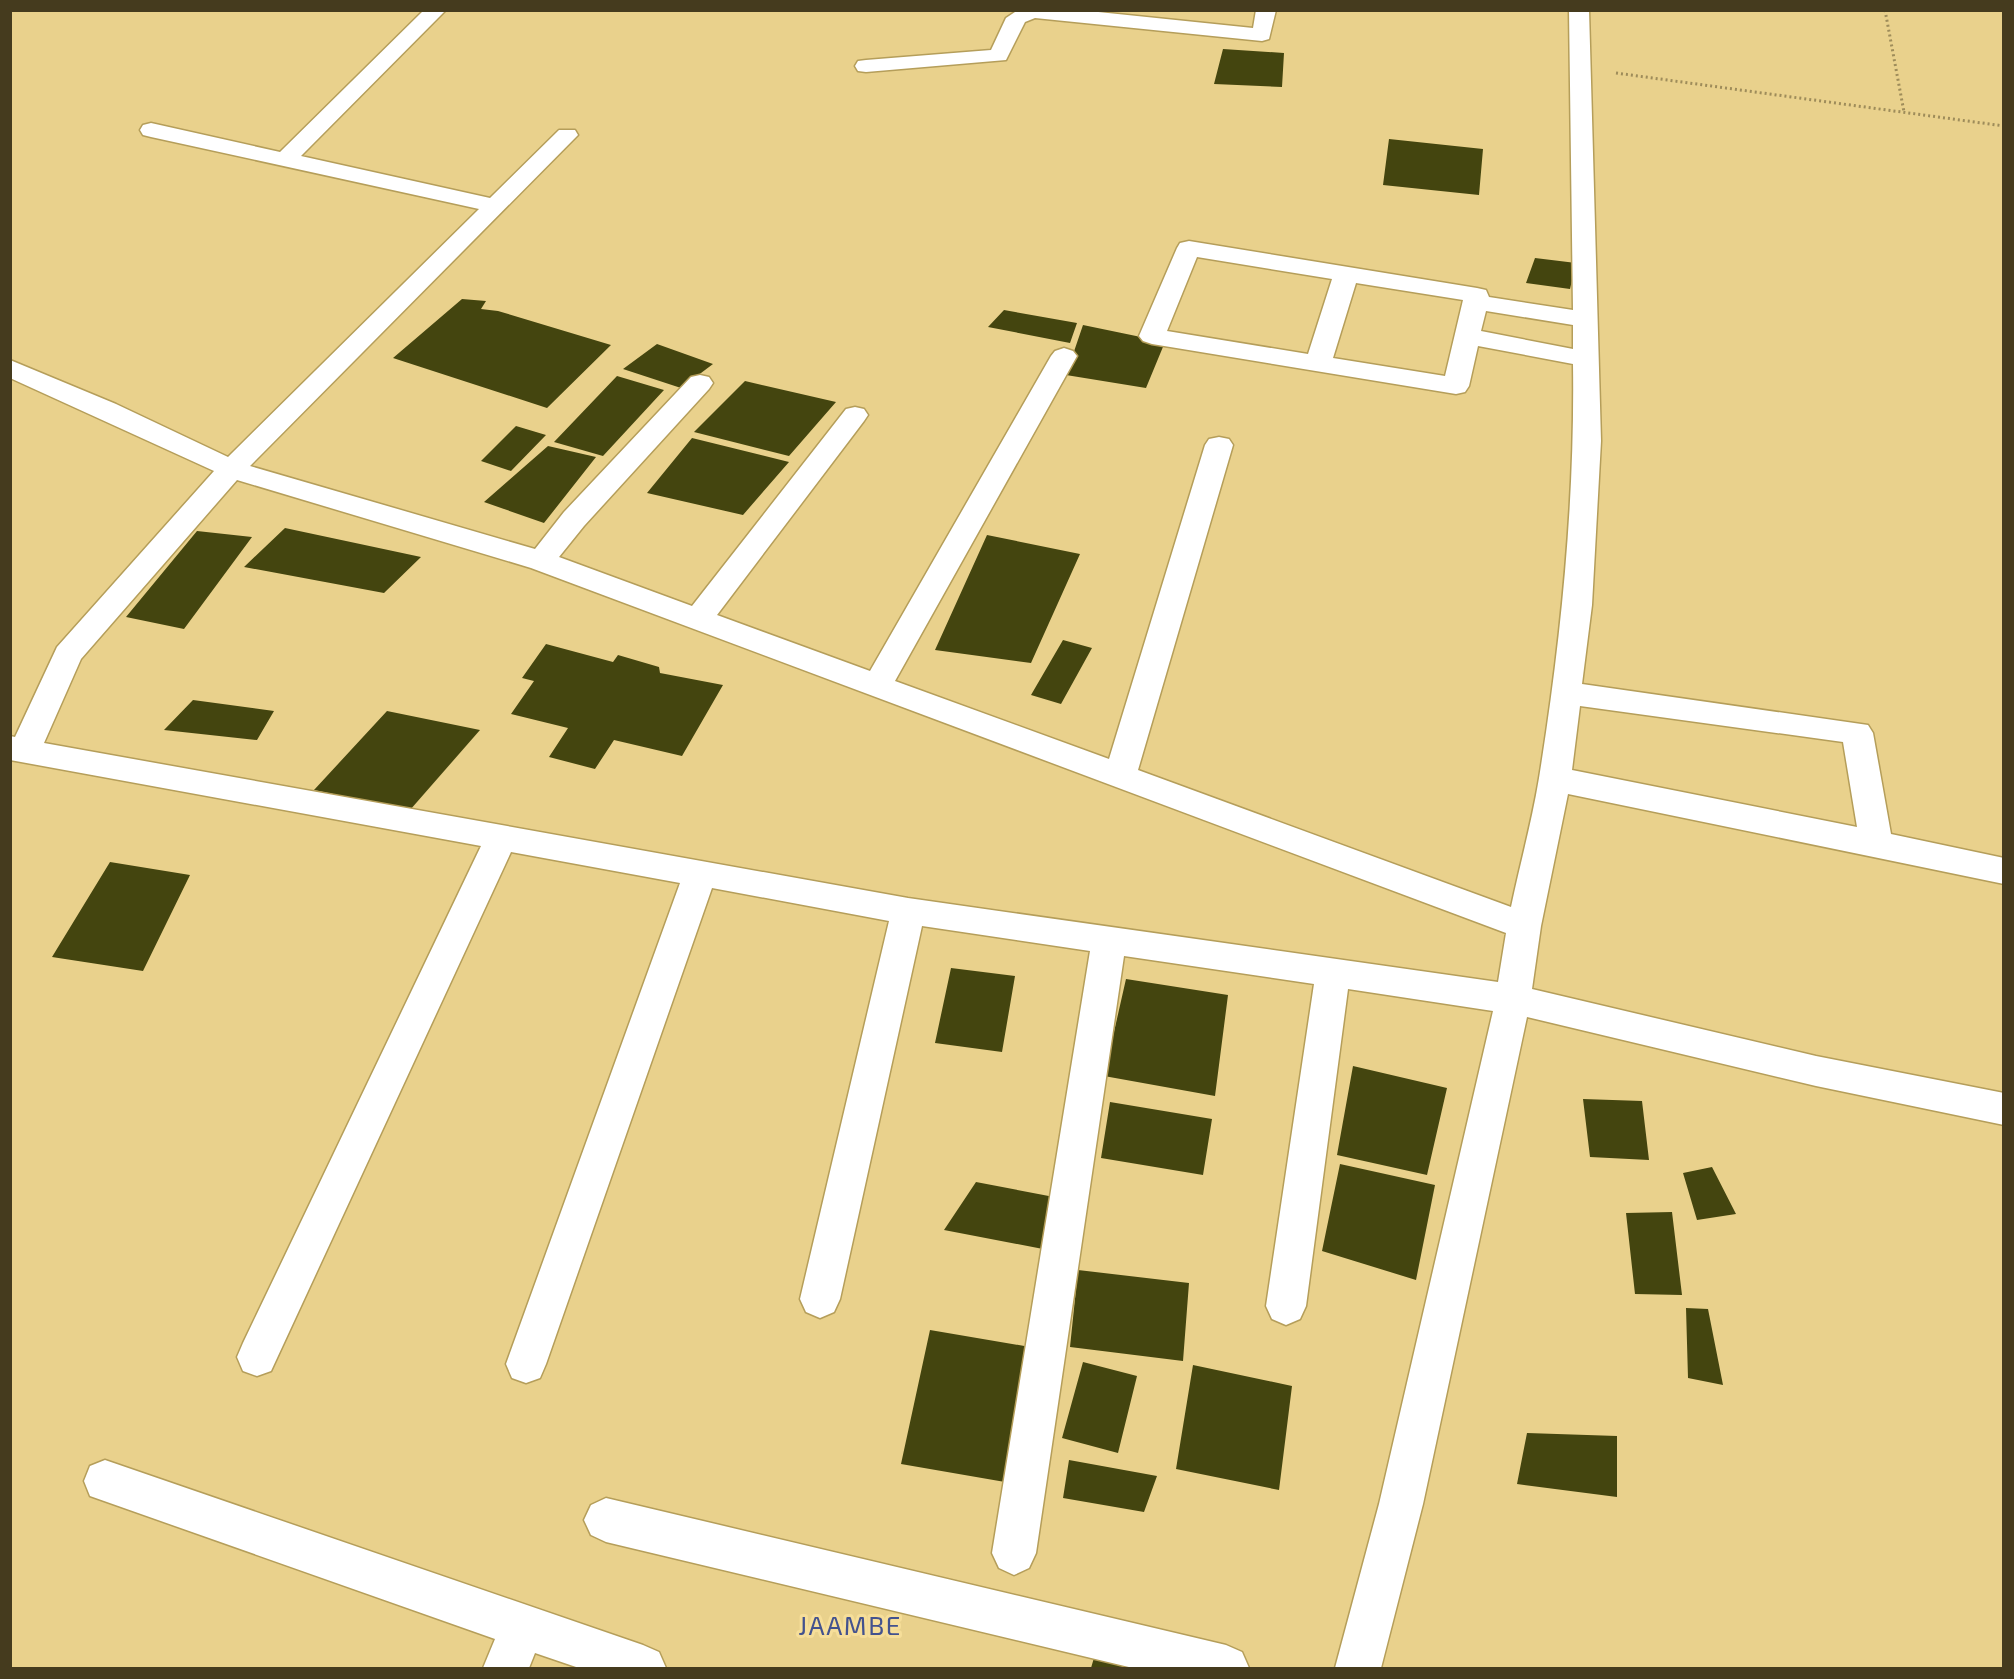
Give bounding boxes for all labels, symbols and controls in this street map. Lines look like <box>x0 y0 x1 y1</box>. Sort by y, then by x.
district label: JAAMBE <box>798 1609 902 1640</box>

